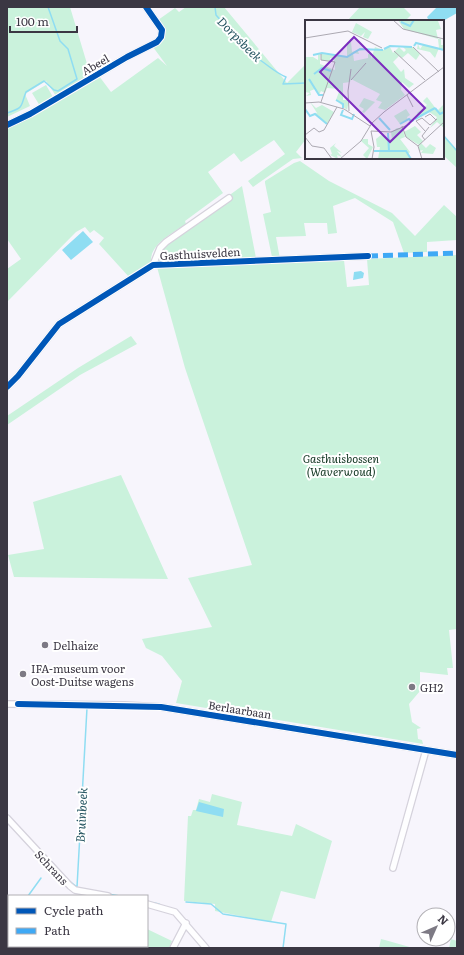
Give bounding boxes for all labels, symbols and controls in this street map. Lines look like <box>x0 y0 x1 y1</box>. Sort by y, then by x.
scale bar <box>10 8 77 34</box>
text: 100 m <box>16 12 49 30</box>
water label: Dorpsbeek <box>213 12 267 66</box>
inset map <box>305 20 444 159</box>
street label: Abeel <box>78 50 112 78</box>
street label: Gasthuisvelden <box>159 243 241 263</box>
park label: Gasthuisbossen (Waverwoud) <box>303 450 380 479</box>
place label: Delhaize <box>53 637 99 653</box>
marker: Delhaize <box>40 640 50 650</box>
place label: IFA-museum voor Oost-Duitse wagens <box>31 660 134 689</box>
marker: IFA-museum voor Oost-Duitse wagens <box>18 669 28 679</box>
place label: GH2 <box>420 679 443 695</box>
marker: GH2 <box>407 682 417 692</box>
street label: Berlaarbaan <box>207 696 273 722</box>
water label: Bruinbeek <box>71 787 91 843</box>
street label: Schrans <box>32 846 72 888</box>
legend <box>8 895 148 947</box>
text: Cycle path <box>44 901 104 919</box>
north arrow <box>416 907 456 947</box>
text: N <box>435 910 453 928</box>
text: Path <box>44 921 70 939</box>

